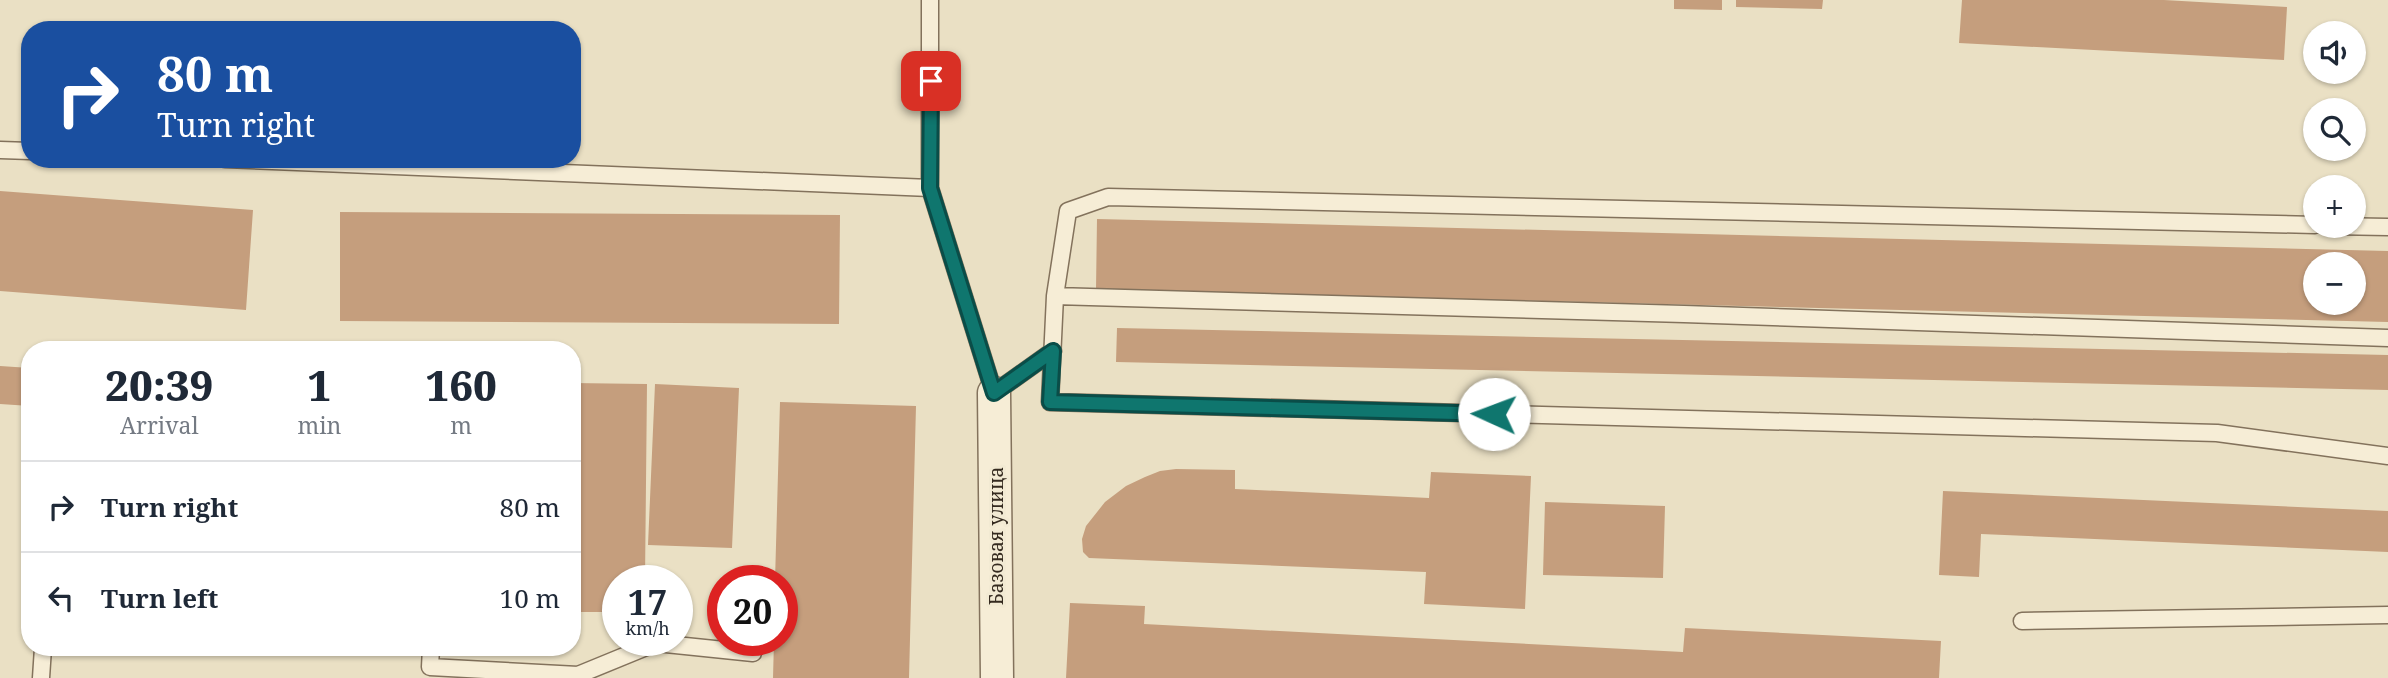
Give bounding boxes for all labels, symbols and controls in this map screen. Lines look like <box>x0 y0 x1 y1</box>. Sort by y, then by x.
map controls <box>2303 21 2366 315</box>
button: sound <box>2303 21 2366 84</box>
text: 80 m <box>157 40 273 106</box>
icon: right <box>42 49 133 140</box>
pin <box>901 51 961 111</box>
icon: arrive <box>912 62 950 100</box>
button: search <box>2303 98 2366 161</box>
text: Turn right <box>157 103 315 146</box>
button: + <box>2303 175 2366 238</box>
button: − <box>2303 252 2366 315</box>
text: 20:39 <box>105 356 213 413</box>
text: 1 <box>308 356 331 413</box>
text: 160 <box>425 356 497 413</box>
position arrow <box>1457 377 1531 451</box>
text: Arrival <box>120 409 199 441</box>
text: min <box>297 409 341 441</box>
text: m <box>450 409 472 441</box>
street label: Базовая улица <box>983 467 1009 605</box>
icon: right <box>42 488 80 526</box>
text: Turn right <box>101 489 238 525</box>
text: 80 m <box>500 489 560 525</box>
speed limit sign: 20 <box>707 565 798 656</box>
text: 17 <box>628 578 667 625</box>
icon: left <box>42 579 80 617</box>
text: Turn left <box>101 580 218 616</box>
text: 10 m <box>500 580 560 616</box>
text: km/h <box>625 616 670 640</box>

